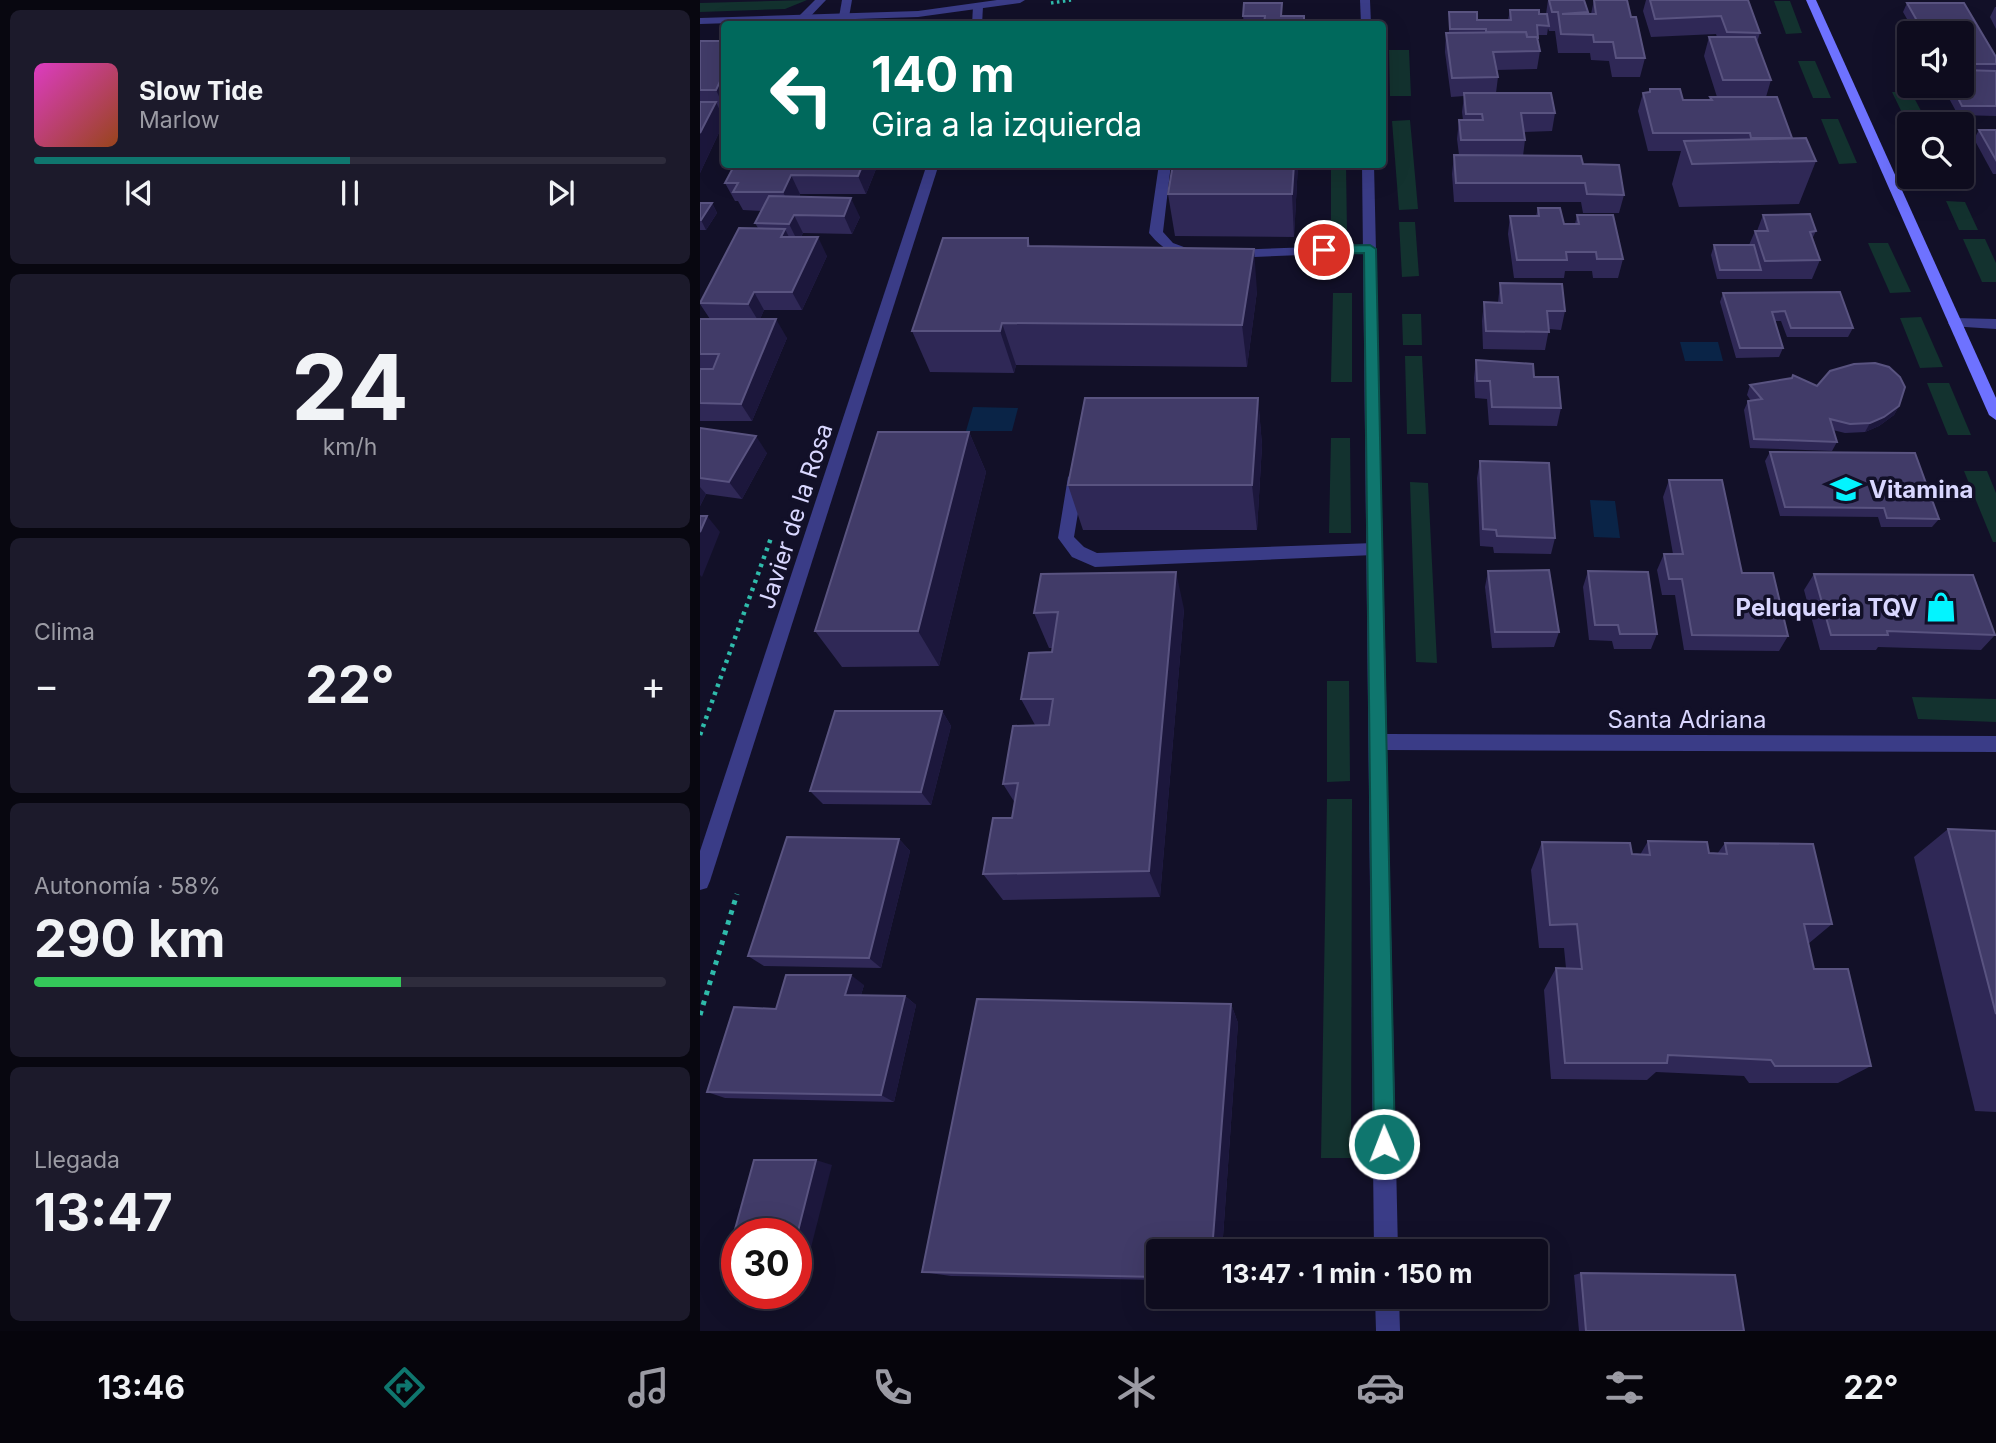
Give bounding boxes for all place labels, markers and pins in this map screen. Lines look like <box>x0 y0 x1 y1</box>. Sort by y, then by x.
pin <box>1294 220 1354 280</box>
school or university icon: Vitamina <box>1829 472 1863 506</box>
place label: Vitamina <box>1869 475 1974 504</box>
shop icon: Peluqueria TQV <box>1924 590 1958 624</box>
place label: Peluqueria TQV <box>1736 593 1918 622</box>

